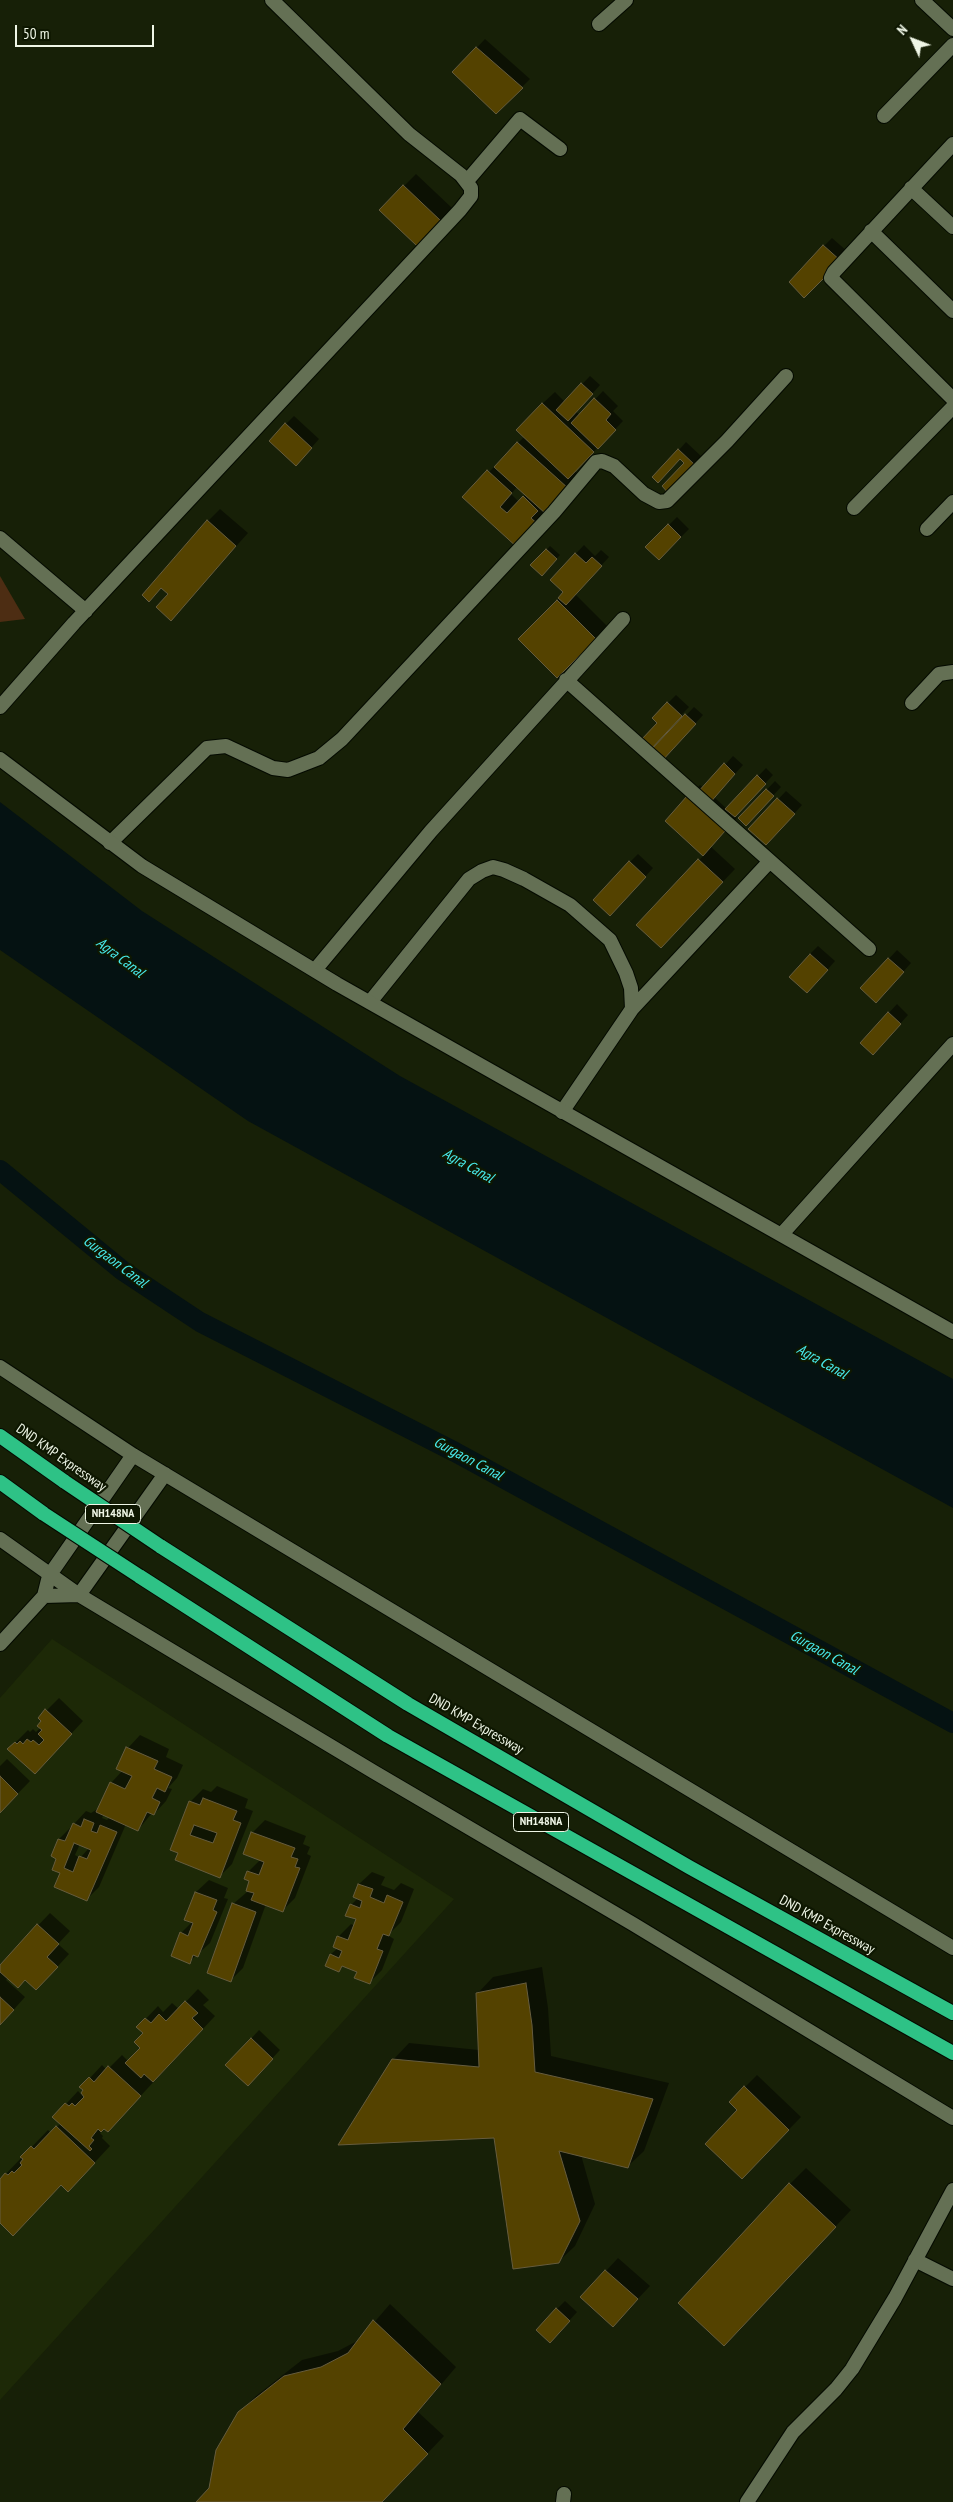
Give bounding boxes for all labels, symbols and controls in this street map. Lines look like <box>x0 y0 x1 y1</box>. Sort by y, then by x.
scale bar <box>18 15 156 47</box>
north arrow <box>888 15 938 65</box>
text: N <box>893 21 911 39</box>
text: 50 m <box>23 24 49 43</box>
water label: Agra Canal <box>92 934 148 982</box>
water label: Agra Canal <box>439 1145 497 1187</box>
water label: Gurgaon Canal <box>79 1232 151 1292</box>
water label: Agra Canal <box>793 1341 851 1383</box>
street label: DND KMP Expressway <box>13 1421 109 1495</box>
water label: Gurgaon Canal <box>430 1433 506 1485</box>
road number: NH148NA <box>86 1505 140 1524</box>
water label: Gurgaon Canal <box>787 1627 861 1679</box>
street label: DND KMP Expressway <box>426 1690 526 1758</box>
road number: NH148NA <box>514 1812 568 1831</box>
street label: DND KMP Expressway <box>776 1892 878 1958</box>

